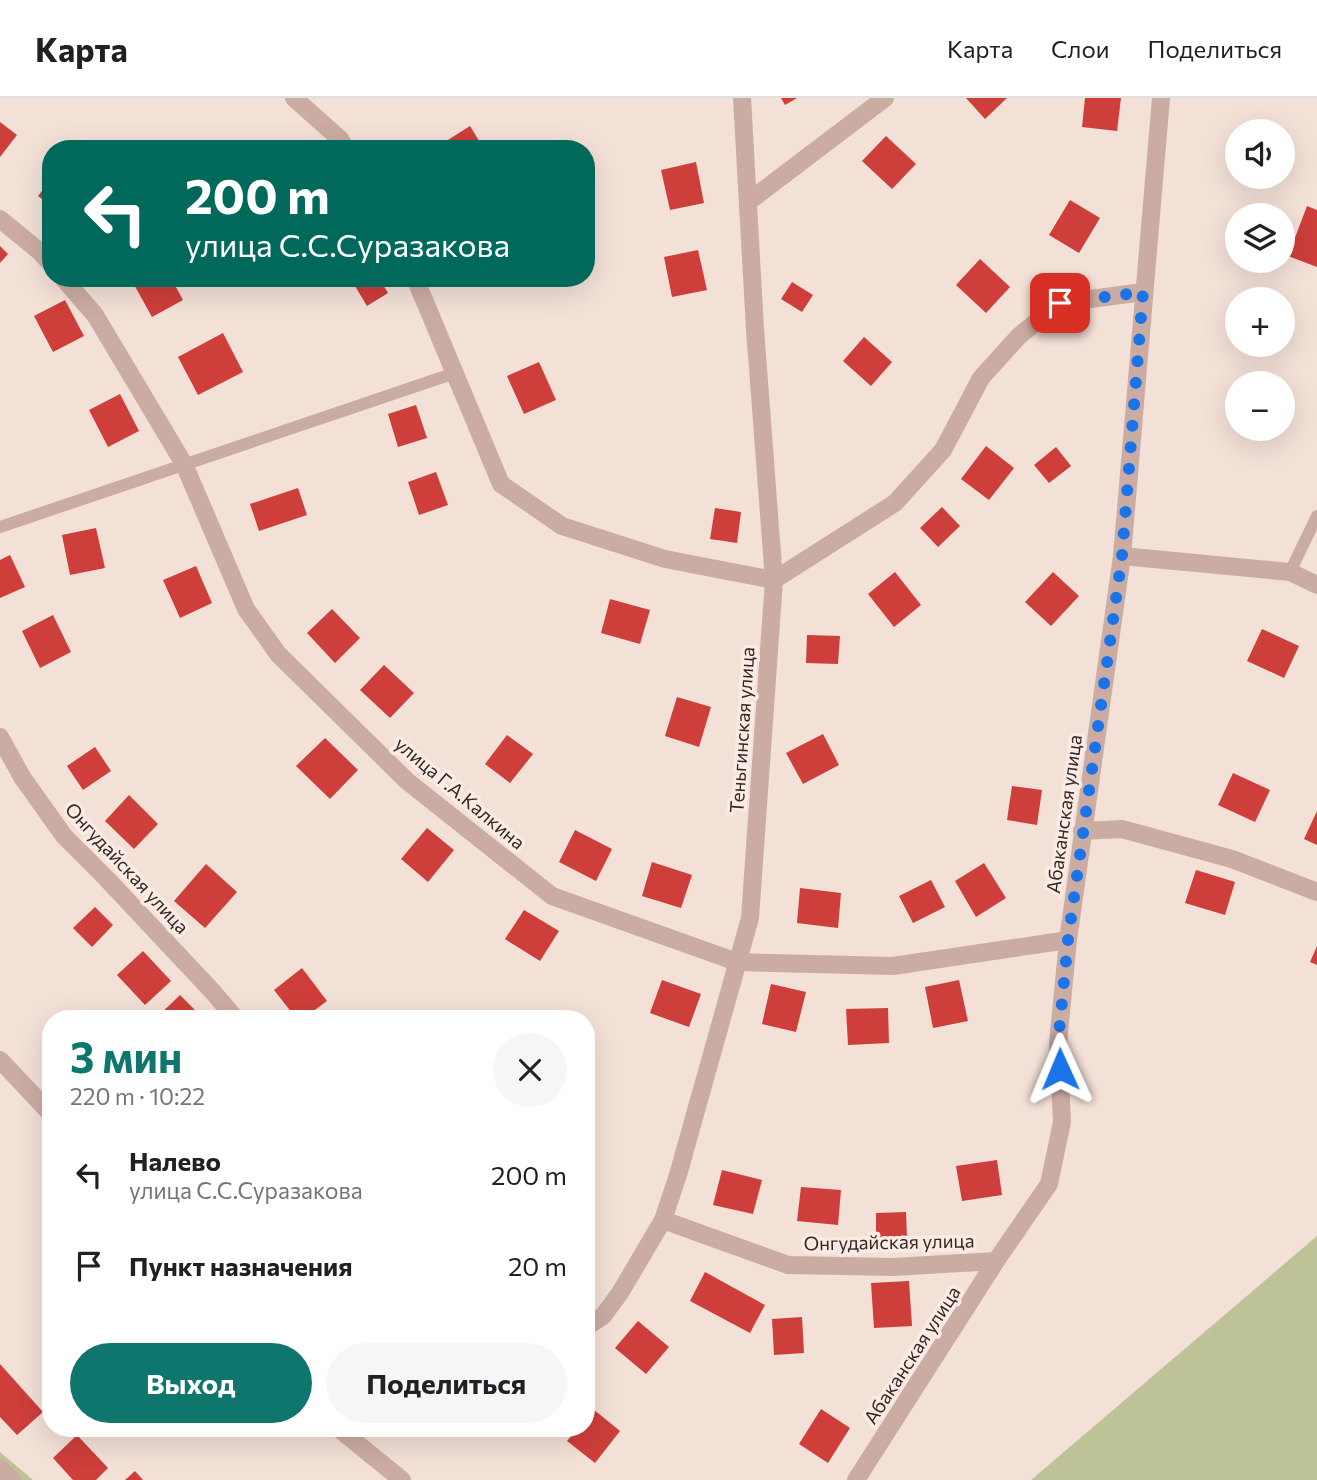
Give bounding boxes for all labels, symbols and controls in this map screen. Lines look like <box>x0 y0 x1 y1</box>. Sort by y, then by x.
text: Карта <box>35 28 128 69</box>
text: Карта <box>947 34 1013 63</box>
text: Слои <box>1051 34 1109 63</box>
text: Поделиться <box>1147 34 1282 63</box>
map controls <box>1225 119 1295 441</box>
button: sound <box>1225 119 1295 189</box>
text: 200 m <box>185 164 330 224</box>
icon: left <box>70 168 161 259</box>
button: layers <box>1225 203 1295 273</box>
text: улица С.С.Суразакова <box>185 224 510 264</box>
pin <box>1030 273 1090 333</box>
icon: arrive <box>1041 284 1079 322</box>
button: + <box>1225 287 1295 357</box>
button: − <box>1225 371 1295 441</box>
street label: Теньгинская улица <box>724 646 759 814</box>
street label: улица Г.А.Калкина <box>391 732 530 854</box>
street label: Абаканская улица <box>1041 733 1086 895</box>
street label: Онгудайская улица <box>61 797 194 938</box>
text: 3 мин <box>70 1030 182 1082</box>
position arrow <box>1023 1032 1097 1106</box>
button: close <box>493 1033 567 1107</box>
text: 220 m · 10:22 <box>70 1082 205 1110</box>
text: Налево <box>129 1145 221 1176</box>
icon: left <box>70 1156 108 1194</box>
text: 200 m <box>491 1159 567 1190</box>
text: улица С.С.Суразакова <box>129 1176 363 1204</box>
street label: Онгудайская улица <box>803 1229 975 1254</box>
icon: arrive <box>70 1247 108 1285</box>
text: Пункт назначения <box>129 1250 353 1281</box>
text: 20 m <box>508 1250 567 1281</box>
street label: Абаканская улица <box>858 1281 965 1428</box>
button: Выход <box>70 1343 312 1423</box>
button: Поделиться <box>326 1343 567 1423</box>

